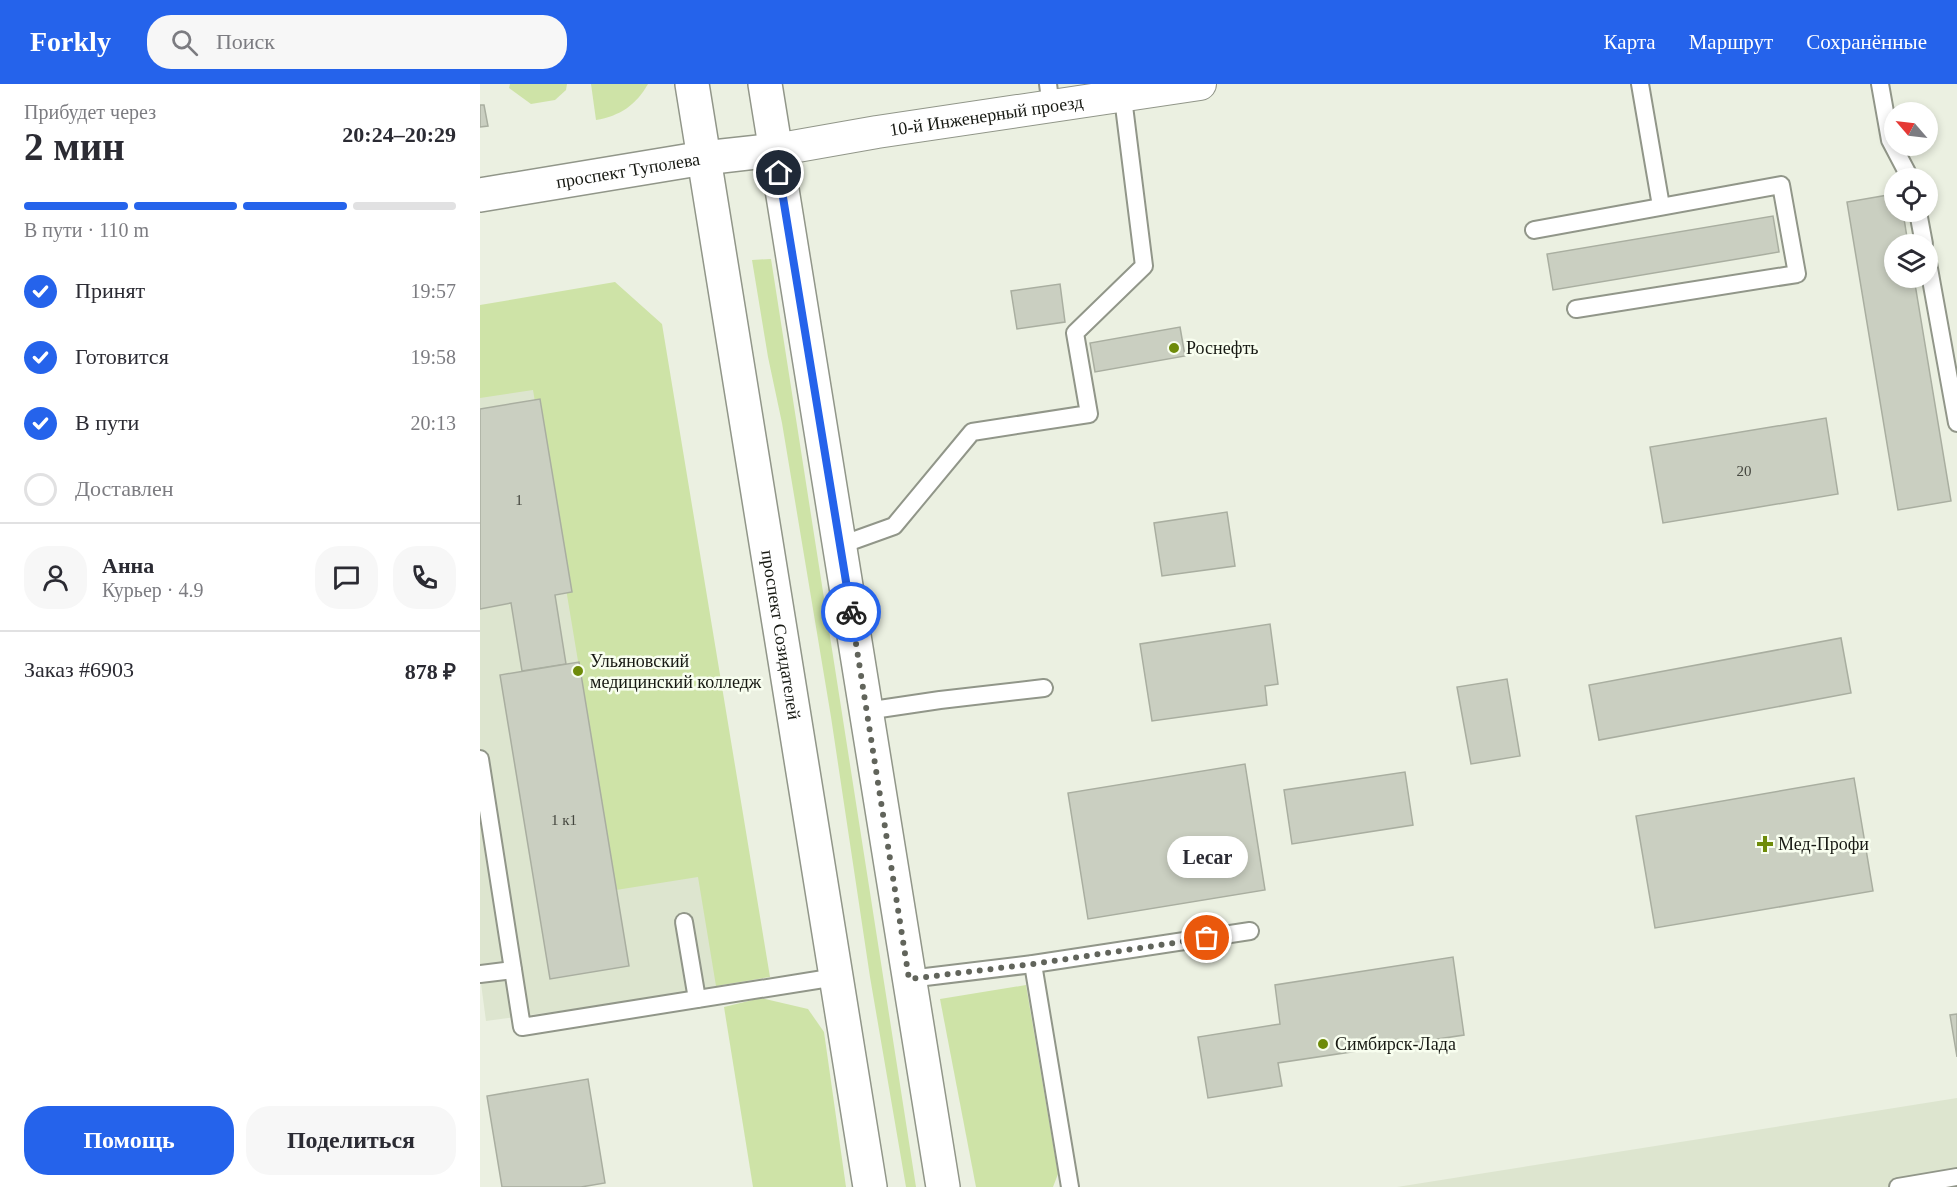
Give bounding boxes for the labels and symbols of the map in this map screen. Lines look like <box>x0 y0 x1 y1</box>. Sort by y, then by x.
street label: 10-й Инженерный проезд <box>888 92 1084 140</box>
north arrow <box>1884 102 1938 156</box>
pin <box>753 147 804 198</box>
street label: проспект Туполева <box>555 149 701 192</box>
place label: Роснефть <box>1186 338 1259 358</box>
marker: Роснефть <box>1167 341 1181 355</box>
house number: 20 <box>1737 463 1752 479</box>
house number: 1 <box>515 492 523 508</box>
street label: проспект Созидателей <box>757 549 804 722</box>
courier <box>821 582 881 642</box>
place label: Ульяновский медицинский колледж <box>590 651 762 692</box>
marker: Ульяновский медицинский колледж <box>571 664 585 678</box>
house number: 1 к1 <box>551 812 577 828</box>
place label: Мед-Профи <box>1778 834 1869 854</box>
marker: Мед-Профи <box>1756 835 1774 853</box>
callout: Lecar <box>1166 836 1248 878</box>
pin <box>1181 912 1232 963</box>
place label: Симбирск-Лада <box>1335 1034 1456 1054</box>
marker: Симбирск-Лада <box>1316 1037 1330 1051</box>

